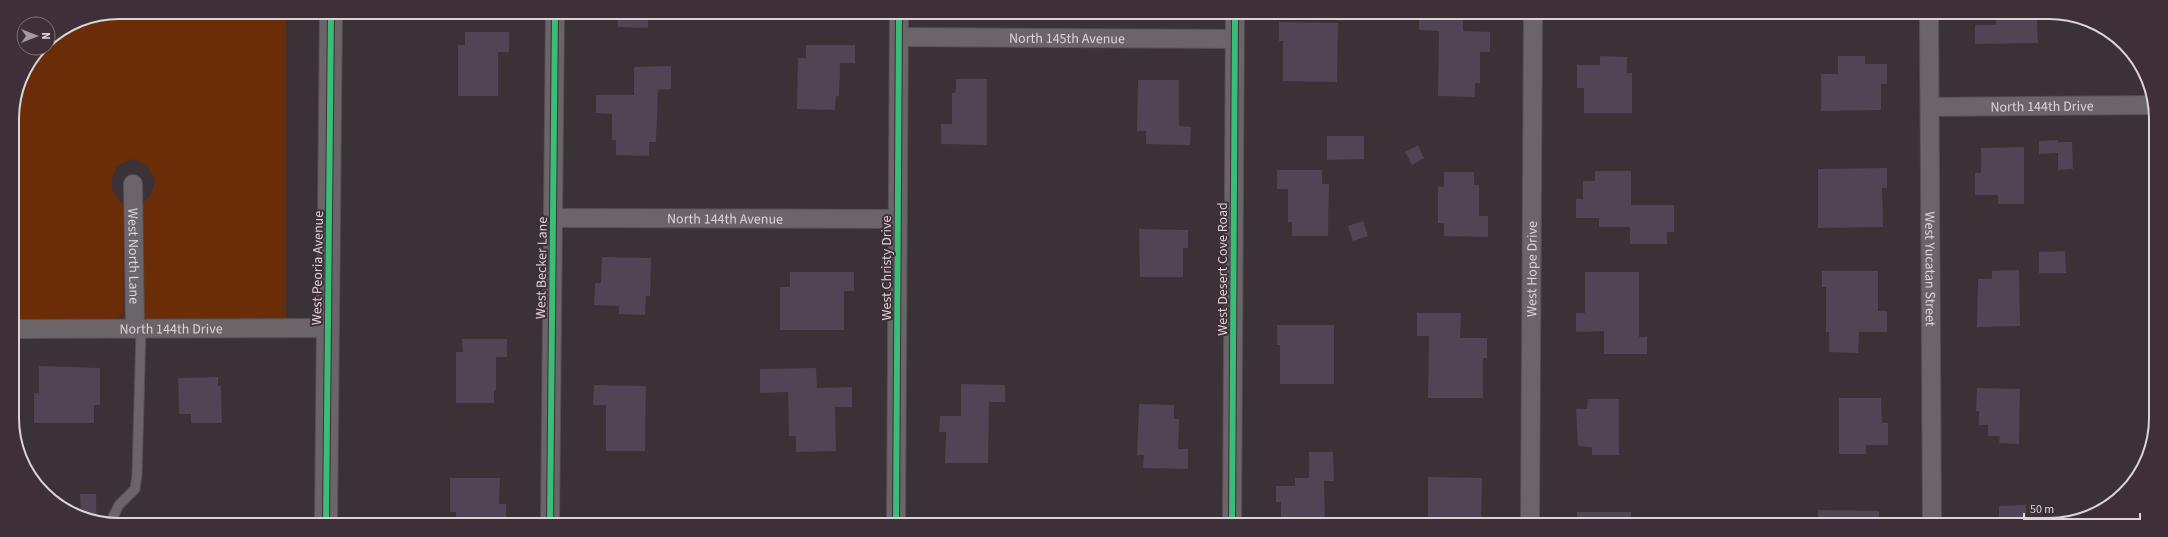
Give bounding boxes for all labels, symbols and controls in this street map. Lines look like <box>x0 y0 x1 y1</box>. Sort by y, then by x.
north arrow <box>16 16 56 56</box>
street label: North 145th Avenue <box>1009 29 1125 49</box>
text: N <box>38 32 53 40</box>
street label: North 144th Drive <box>1990 97 2094 117</box>
street label: West Desert Cove Road <box>1213 202 1233 336</box>
street label: West North Lane <box>122 208 144 304</box>
street label: North 144th Avenue <box>667 209 783 230</box>
street label: West Peoria Avenue <box>307 211 329 325</box>
street label: West Yucatan Street <box>1919 211 1940 327</box>
street label: West Christy Drive <box>877 215 897 320</box>
street label: West Becker Lane <box>531 217 553 319</box>
street label: West Hope Drive <box>1522 221 1543 317</box>
street label: North 144th Drive <box>119 319 223 340</box>
scale bar <box>2024 495 2140 521</box>
text: 50 m <box>2030 501 2054 518</box>

